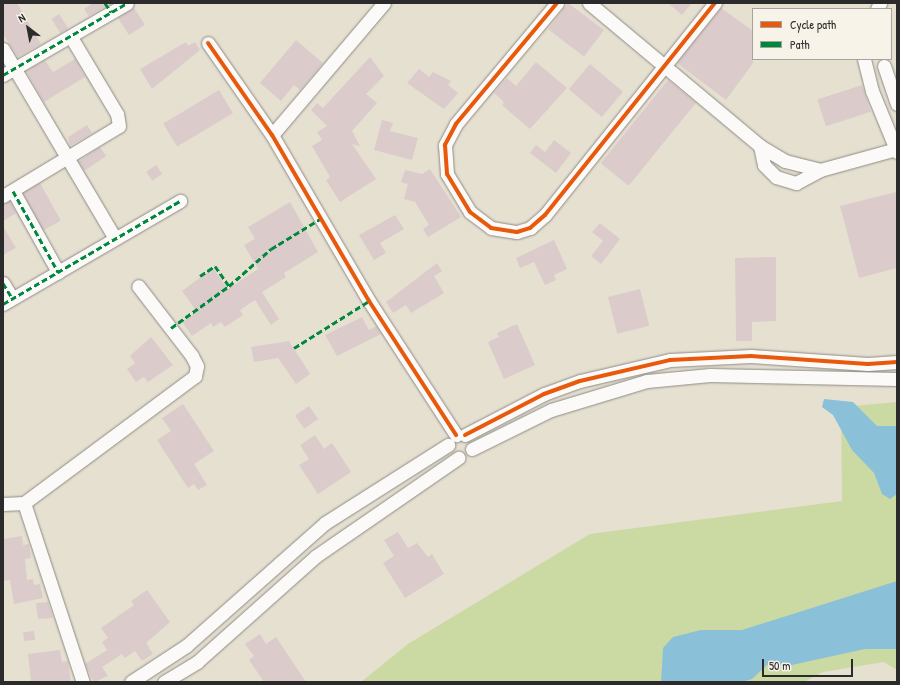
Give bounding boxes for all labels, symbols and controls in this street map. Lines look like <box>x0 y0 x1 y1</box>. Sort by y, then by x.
north arrow <box>8 8 48 48</box>
legend <box>752 8 892 60</box>
text: N <box>15 10 28 25</box>
text: Cycle path <box>790 16 836 33</box>
text: Path <box>790 36 810 53</box>
scale bar <box>764 651 855 677</box>
text: 50 m <box>769 657 790 674</box>

